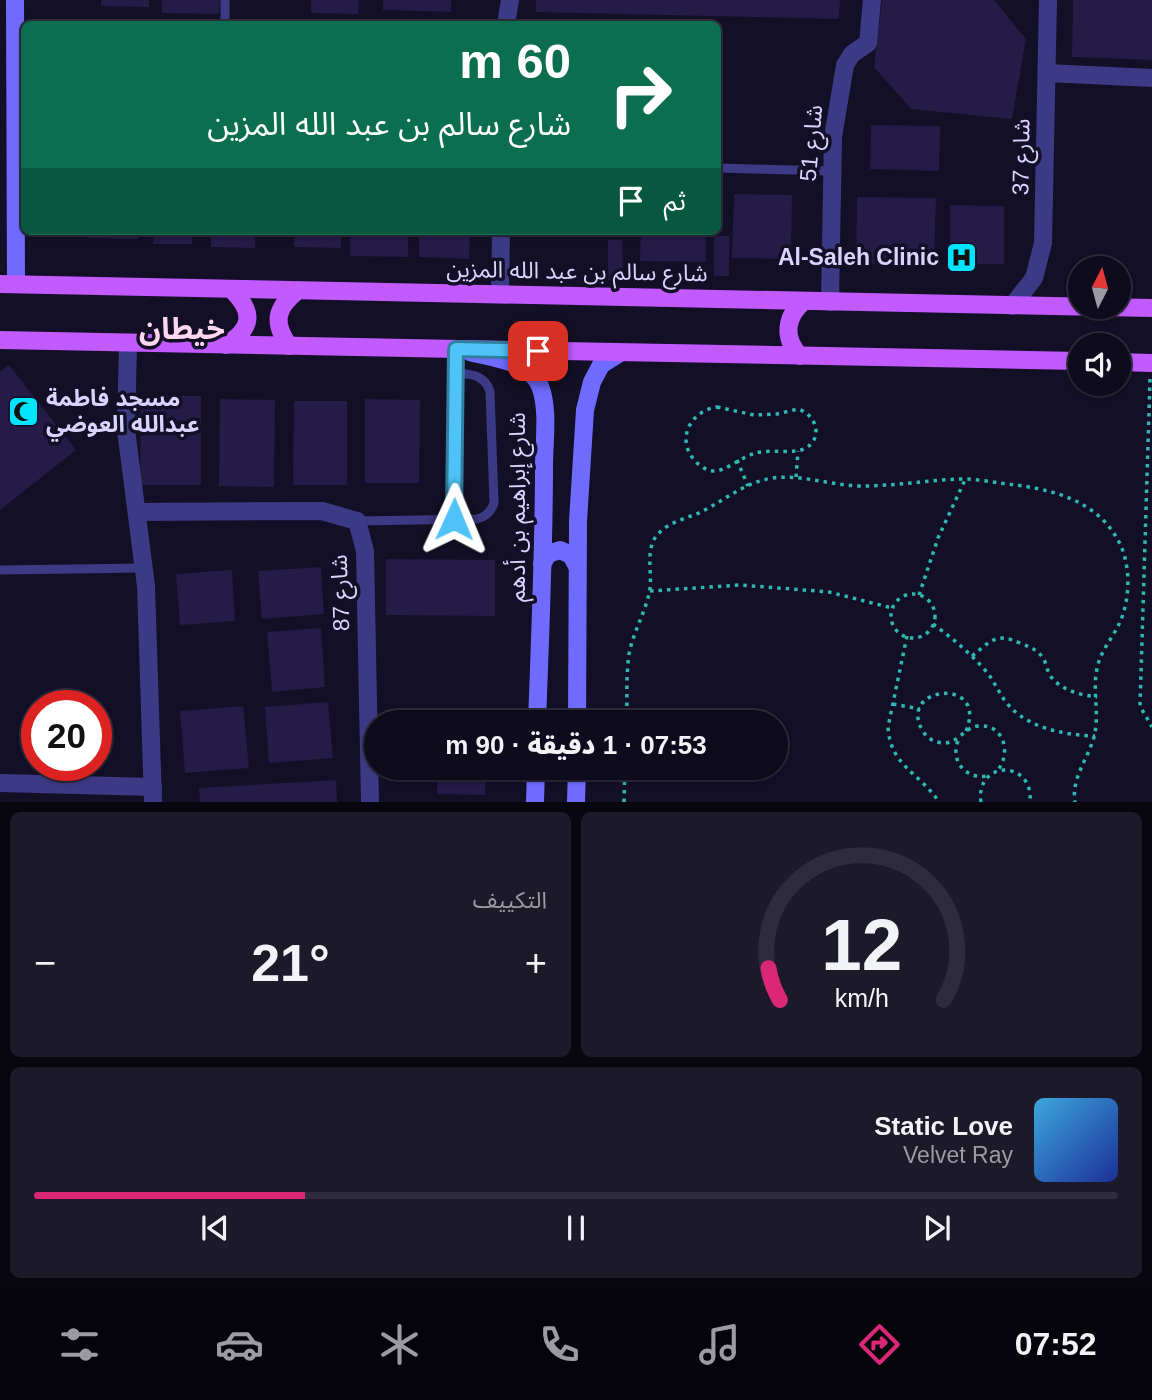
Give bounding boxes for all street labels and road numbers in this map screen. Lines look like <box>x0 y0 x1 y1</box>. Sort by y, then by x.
street label: 51 شارع <box>795 104 831 183</box>
street label: شارع 37 <box>1007 118 1039 196</box>
street label: شارع سالم بن عبد الله المزين <box>446 256 708 290</box>
street label: شارع إبراهيم بن أدهم <box>503 412 534 602</box>
street label: شارع 87 <box>326 554 358 632</box>

